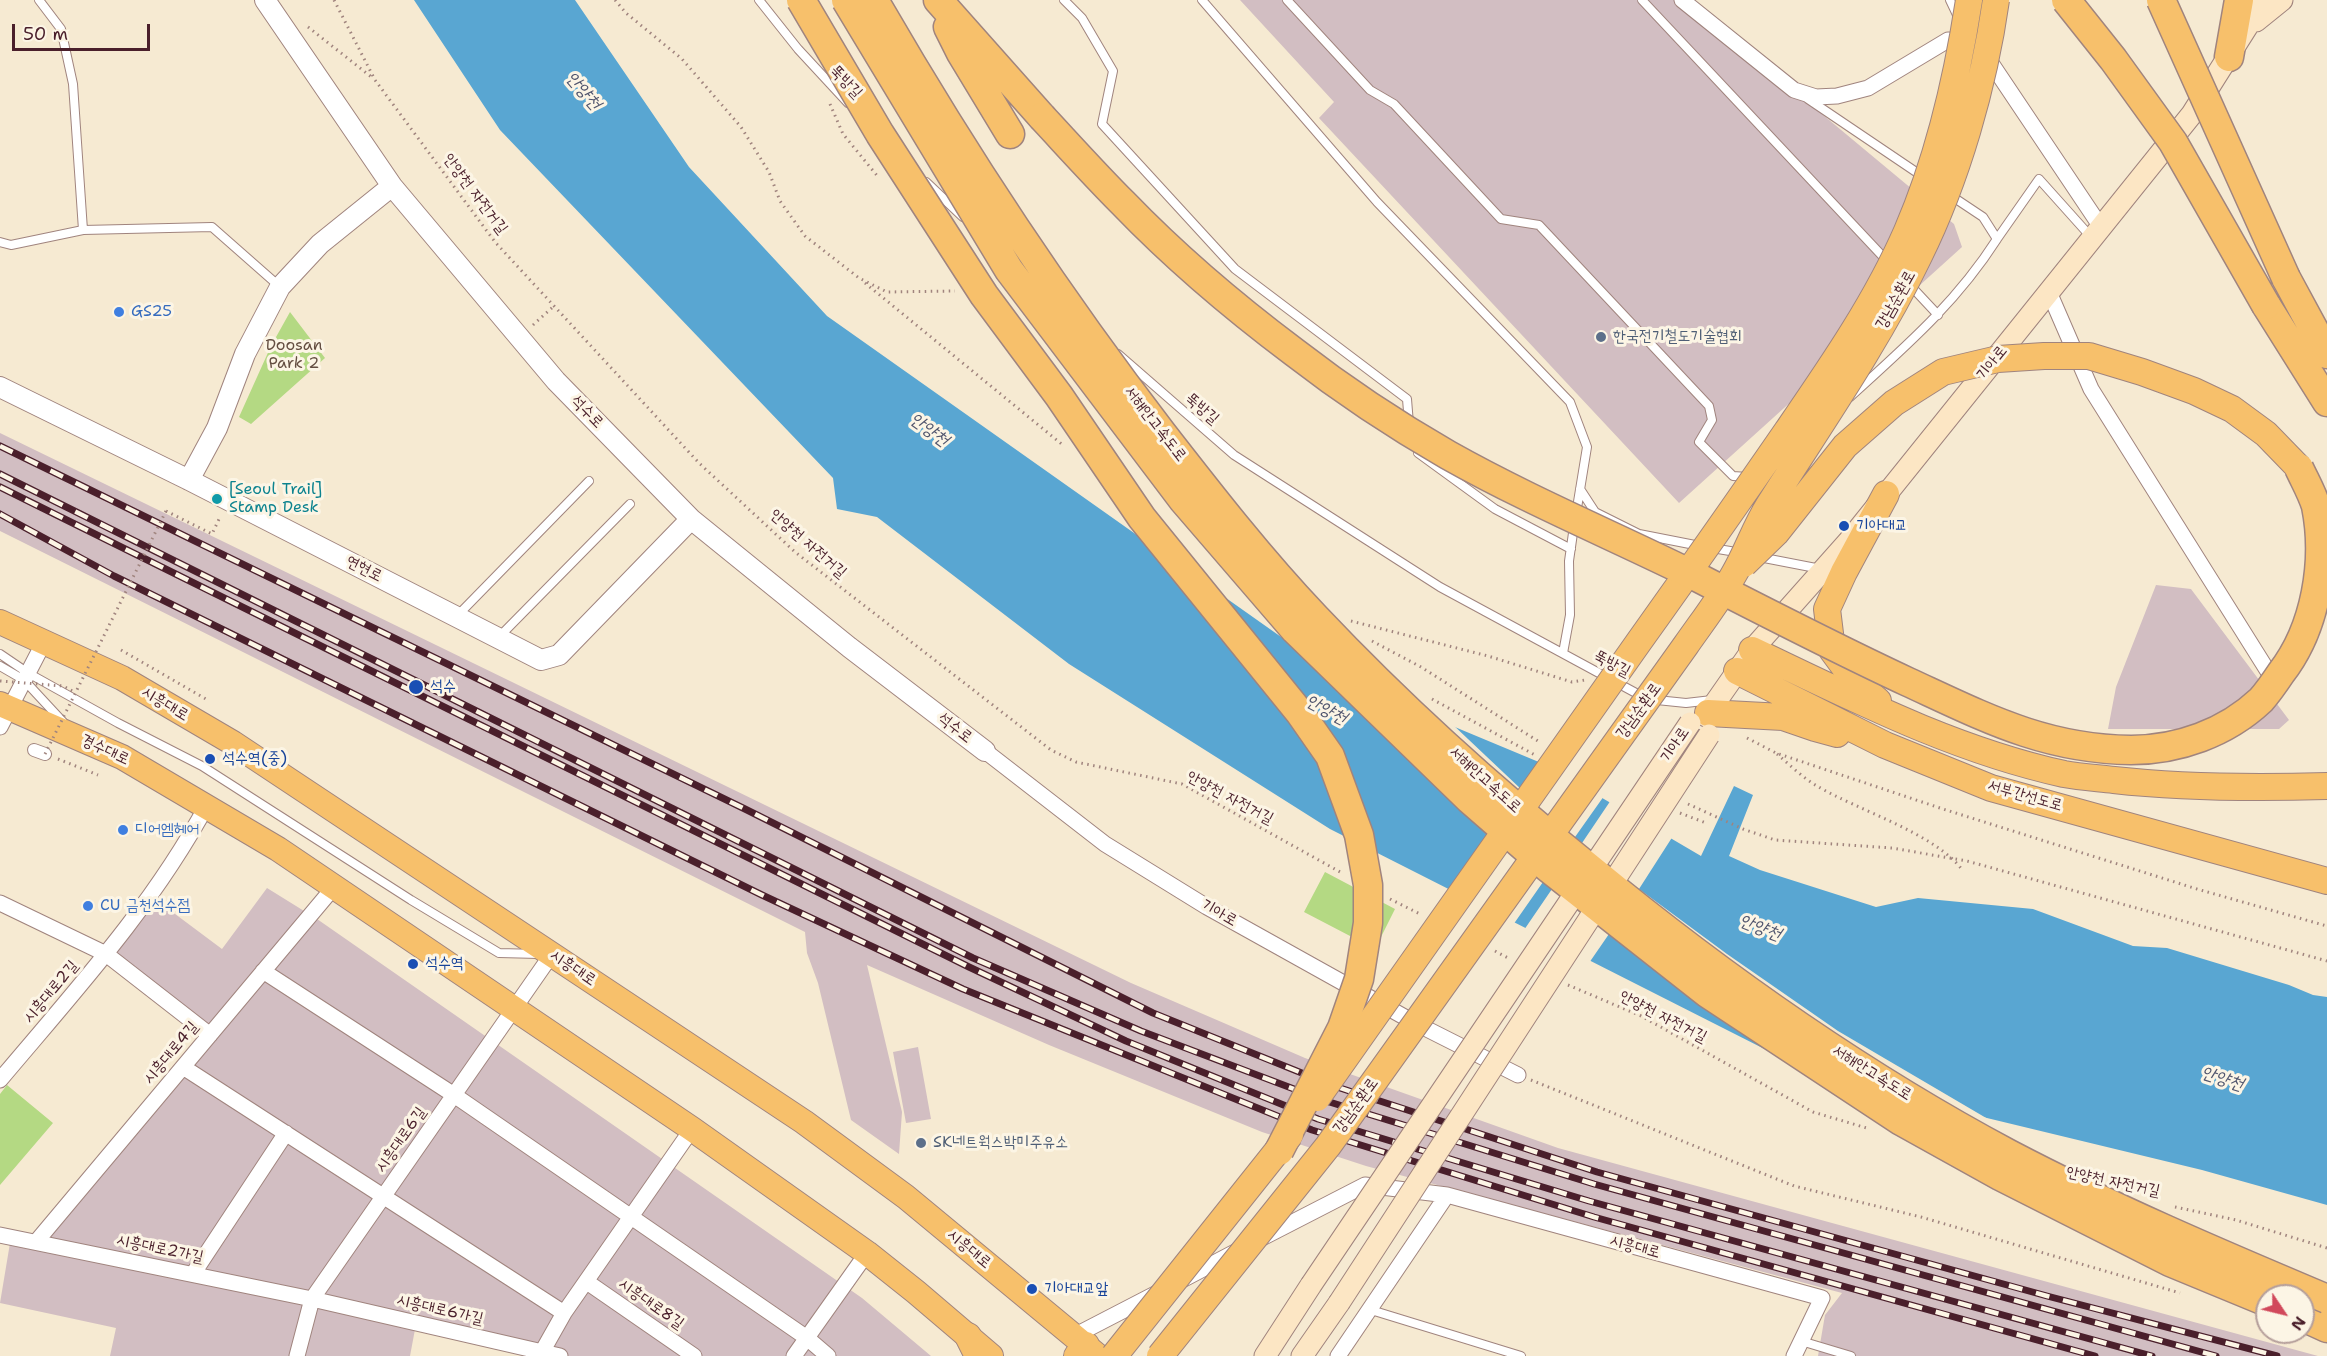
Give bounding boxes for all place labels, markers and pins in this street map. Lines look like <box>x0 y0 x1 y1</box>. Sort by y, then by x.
place label: GS25 <box>131 302 172 322</box>
marker: GS25 <box>112 305 126 319</box>
place label: 한국전기철도기술협회 <box>1613 327 1742 347</box>
marker: 한국전기철도기술협회 <box>1594 330 1608 344</box>
place label: [Seoul Trail] Stamp Desk <box>229 480 322 518</box>
marker: [Seoul Trail] Stamp Desk <box>210 492 224 506</box>
place label: 기아대교 <box>1856 516 1907 536</box>
marker: 기아대교 <box>1837 519 1851 533</box>
place label: 석수 <box>430 677 456 697</box>
marker: 석수 <box>407 678 425 696</box>
place label: 석수역(중) <box>222 749 287 769</box>
marker: 석수역(중) <box>203 752 217 766</box>
place label: 디어엠헤어 <box>135 820 199 840</box>
marker: 디어엠헤어 <box>116 823 130 837</box>
place label: CU 금천석수점 <box>100 896 190 916</box>
marker: CU 금천석수점 <box>81 899 95 913</box>
place label: 석수역 <box>425 954 464 974</box>
marker: 석수역 <box>406 957 420 971</box>
place label: SK네트웍스박미주유소 <box>933 1133 1068 1153</box>
marker: SK네트웍스박미주유소 <box>914 1136 928 1150</box>
place label: 기아대교앞 <box>1044 1279 1108 1299</box>
marker: 기아대교앞 <box>1025 1282 1039 1296</box>

